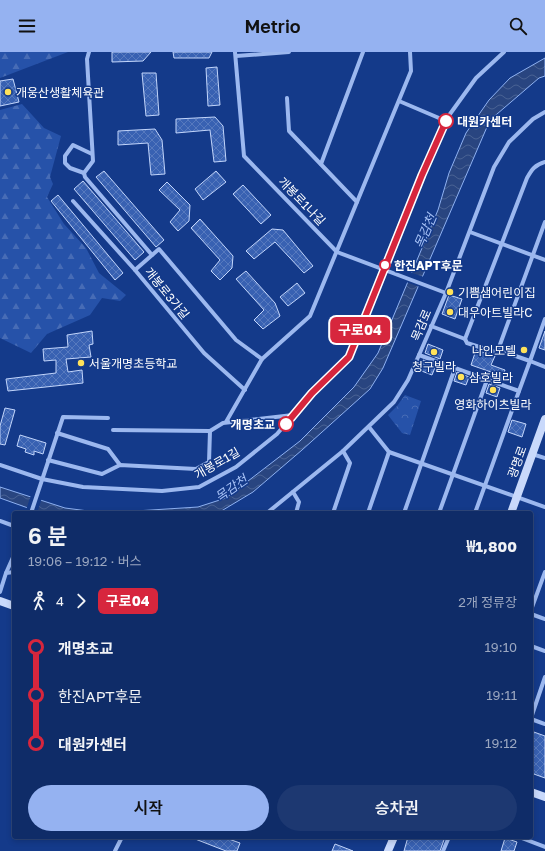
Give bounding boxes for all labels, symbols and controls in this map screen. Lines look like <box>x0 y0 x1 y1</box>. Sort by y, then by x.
icon: menu <box>16 15 38 37</box>
text: Metrio <box>244 15 301 37</box>
icon: search <box>507 15 529 37</box>
place label: 개웅산생활체육관 <box>16 85 104 100</box>
marker: 개웅산생활체육관 <box>3 87 13 97</box>
marker: 대원카센터 <box>438 113 454 129</box>
place label: 대원카센터 <box>457 114 512 129</box>
street label: 개봉로1나길 <box>275 174 329 228</box>
water label: 목감천 <box>411 210 440 251</box>
place label: 한진APT후문 <box>394 258 463 273</box>
marker: 한진APT후문 <box>379 259 391 271</box>
street label: 개봉로3가길 <box>142 264 192 322</box>
place label: 기쁨샘어린이집 <box>458 285 535 300</box>
marker: 기쁨샘어린이집 <box>445 287 455 297</box>
place label: 대우아트빌라C <box>458 305 532 320</box>
street label: 목감로 <box>408 307 434 343</box>
marker: 대우아트빌라C <box>445 307 455 317</box>
line badge: 구로04 <box>332 317 388 343</box>
text: 구로04 <box>338 321 382 338</box>
place label: 나인모텔 <box>472 343 516 358</box>
marker: 나인모텔 <box>519 345 529 355</box>
marker: 청구빌라 <box>429 347 439 357</box>
place label: 서울개명초등학교 <box>89 356 177 371</box>
marker: 서울개명초등학교 <box>76 358 86 368</box>
place label: 청구빌라 <box>412 359 456 374</box>
place label: 삼호빌라 <box>469 370 513 385</box>
marker: 삼호빌라 <box>456 372 466 382</box>
marker: 영화하이츠빌라 <box>488 385 498 395</box>
place label: 영화하이츠빌라 <box>454 397 532 412</box>
marker: 개명초교 <box>278 416 294 432</box>
place label: 개명초교 <box>231 417 275 432</box>
street label: 개봉로1길 <box>192 444 242 482</box>
street label: 광명로 <box>504 444 530 480</box>
water label: 목감천 <box>212 471 251 505</box>
text: 6 분 <box>28 522 67 549</box>
text: ₩1,800 <box>467 537 517 555</box>
text: 19:06 – 19:12 · 버스 <box>28 553 142 569</box>
icon: walk <box>28 590 50 612</box>
icon: forward <box>70 590 92 612</box>
text: 구로04 <box>106 592 150 609</box>
text: 4 <box>56 593 64 609</box>
text: 2개 정류장 <box>458 594 517 610</box>
text: 개명초교 <box>58 639 113 657</box>
text: 19:10 <box>485 639 517 655</box>
text: 한진APT후문 <box>58 687 142 705</box>
text: 19:11 <box>486 687 517 703</box>
text: 대원카센터 <box>58 735 127 753</box>
text: 19:12 <box>485 735 517 751</box>
button: 시작 <box>28 785 269 831</box>
button: 승차권 <box>277 785 517 831</box>

